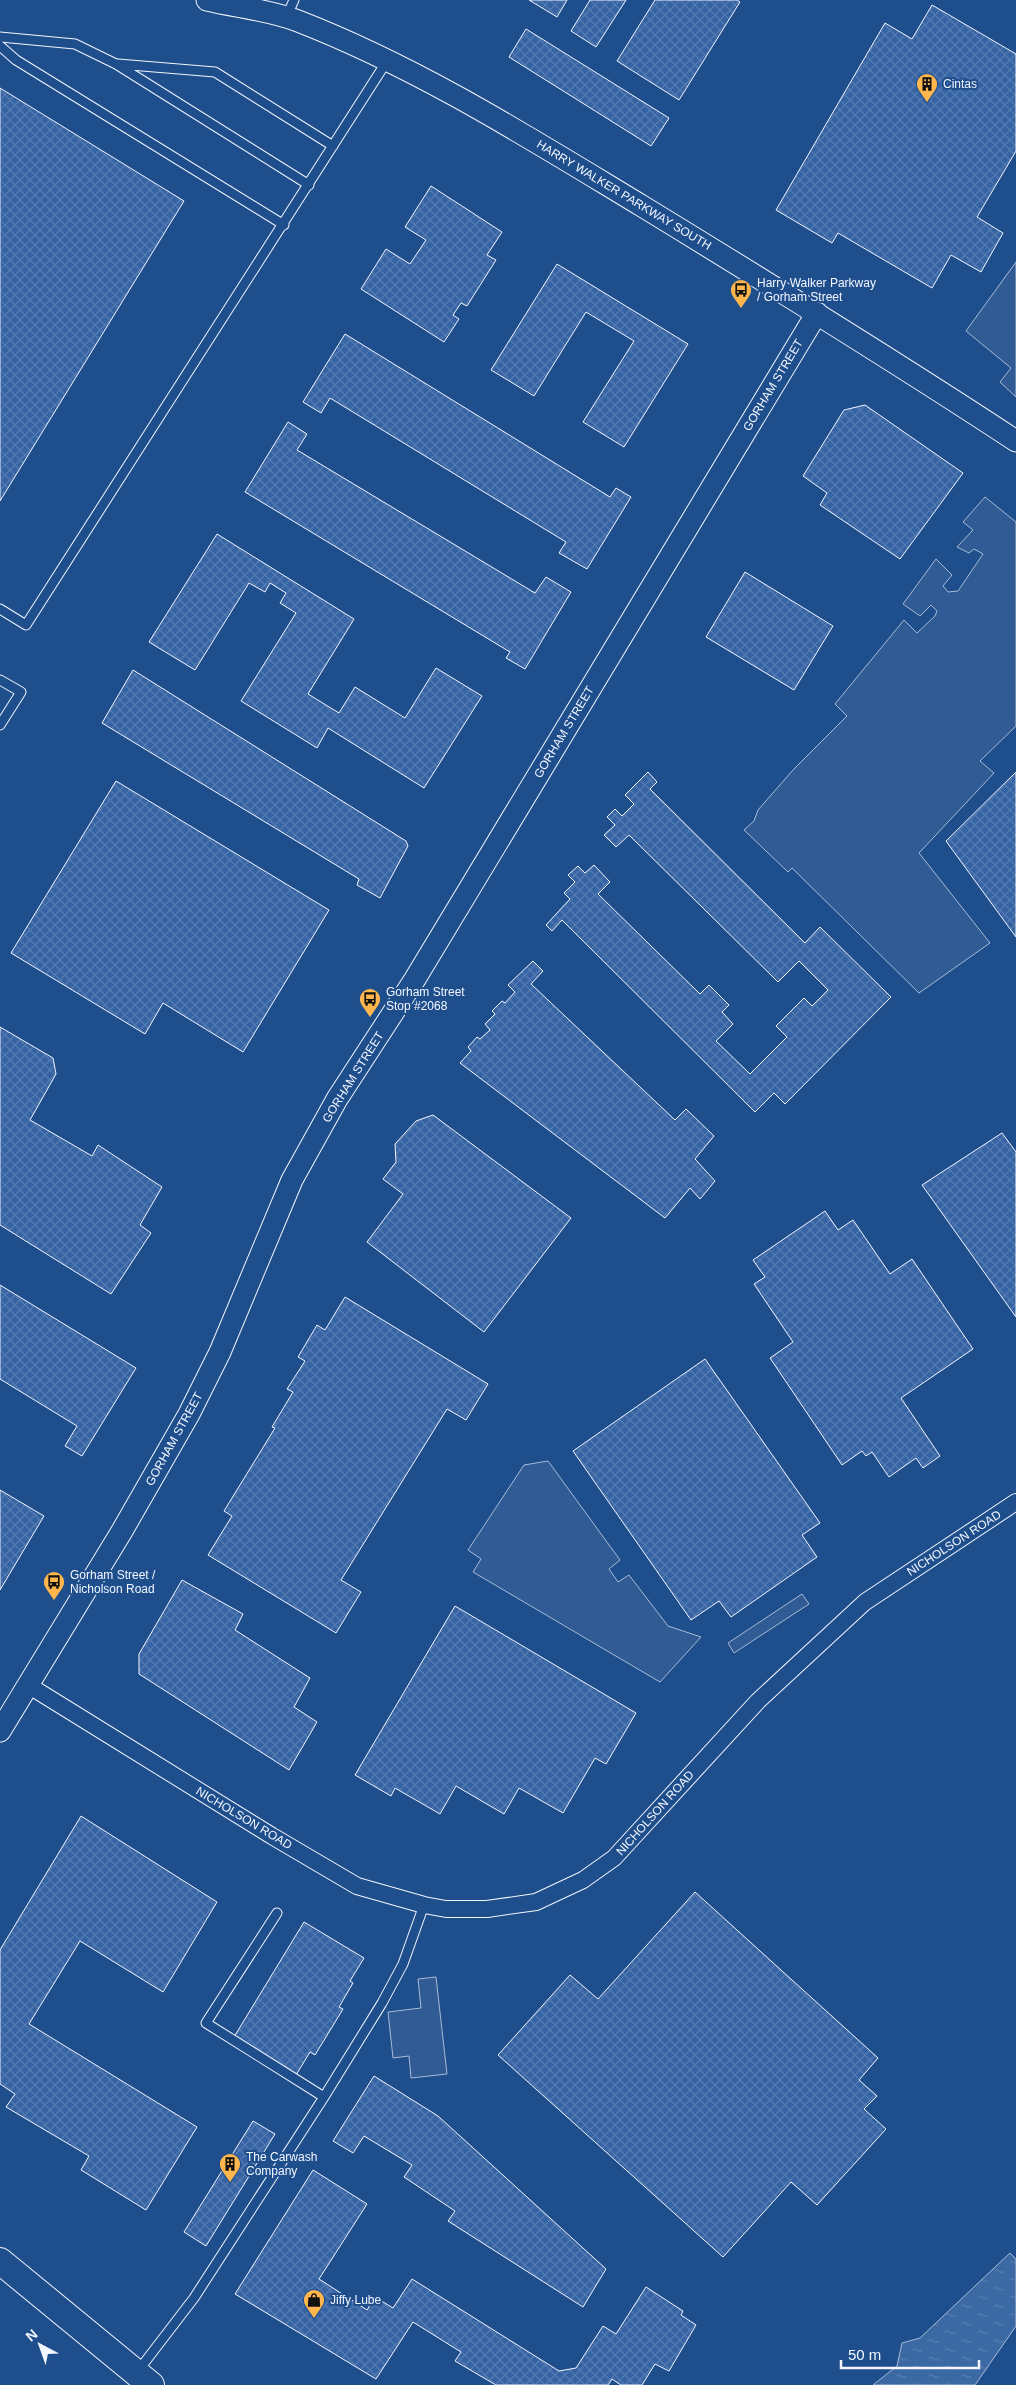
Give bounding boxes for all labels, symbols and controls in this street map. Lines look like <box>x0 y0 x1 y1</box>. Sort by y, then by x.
building icon: Cintas <box>915 72 939 103</box>
place label: Cintas <box>943 77 977 91</box>
street label: HARRY WALKER PARKWAY SOUTH <box>534 137 714 253</box>
place label: Harry Walker Parkway / Gorham Street <box>757 276 876 304</box>
bus stop icon: Harry Walker Parkway / Gorham Street <box>729 278 753 309</box>
street label: GORHAM STREET <box>740 336 806 433</box>
street label: GORHAM STREET <box>531 683 597 780</box>
place label: Gorham Street Stop #2068 <box>386 985 465 1013</box>
bus stop icon: Gorham Street Stop #2068 <box>358 987 382 1018</box>
street label: GORHAM STREET <box>319 1028 387 1125</box>
street label: GORHAM STREET <box>143 1389 206 1488</box>
street label: NICHOLSON ROAD <box>904 1507 1004 1579</box>
place label: Gorham Street / Nicholson Road <box>70 1568 156 1596</box>
bus stop icon: Gorham Street / Nicholson Road <box>42 1570 66 1601</box>
street label: NICHOLSON ROAD <box>613 1767 697 1858</box>
street label: NICHOLSON ROAD <box>194 1784 295 1852</box>
place label: The Carwash Company <box>246 2150 317 2178</box>
building icon: The Carwash Company <box>218 2152 242 2183</box>
shop icon: Jiffy Lube <box>302 2288 326 2319</box>
place label: Jiffy Lube <box>330 2293 381 2307</box>
north arrow <box>15 2320 65 2370</box>
text: N <box>22 2326 41 2345</box>
scale bar <box>841 2338 978 2370</box>
text: 50 m <box>848 2346 881 2363</box>

